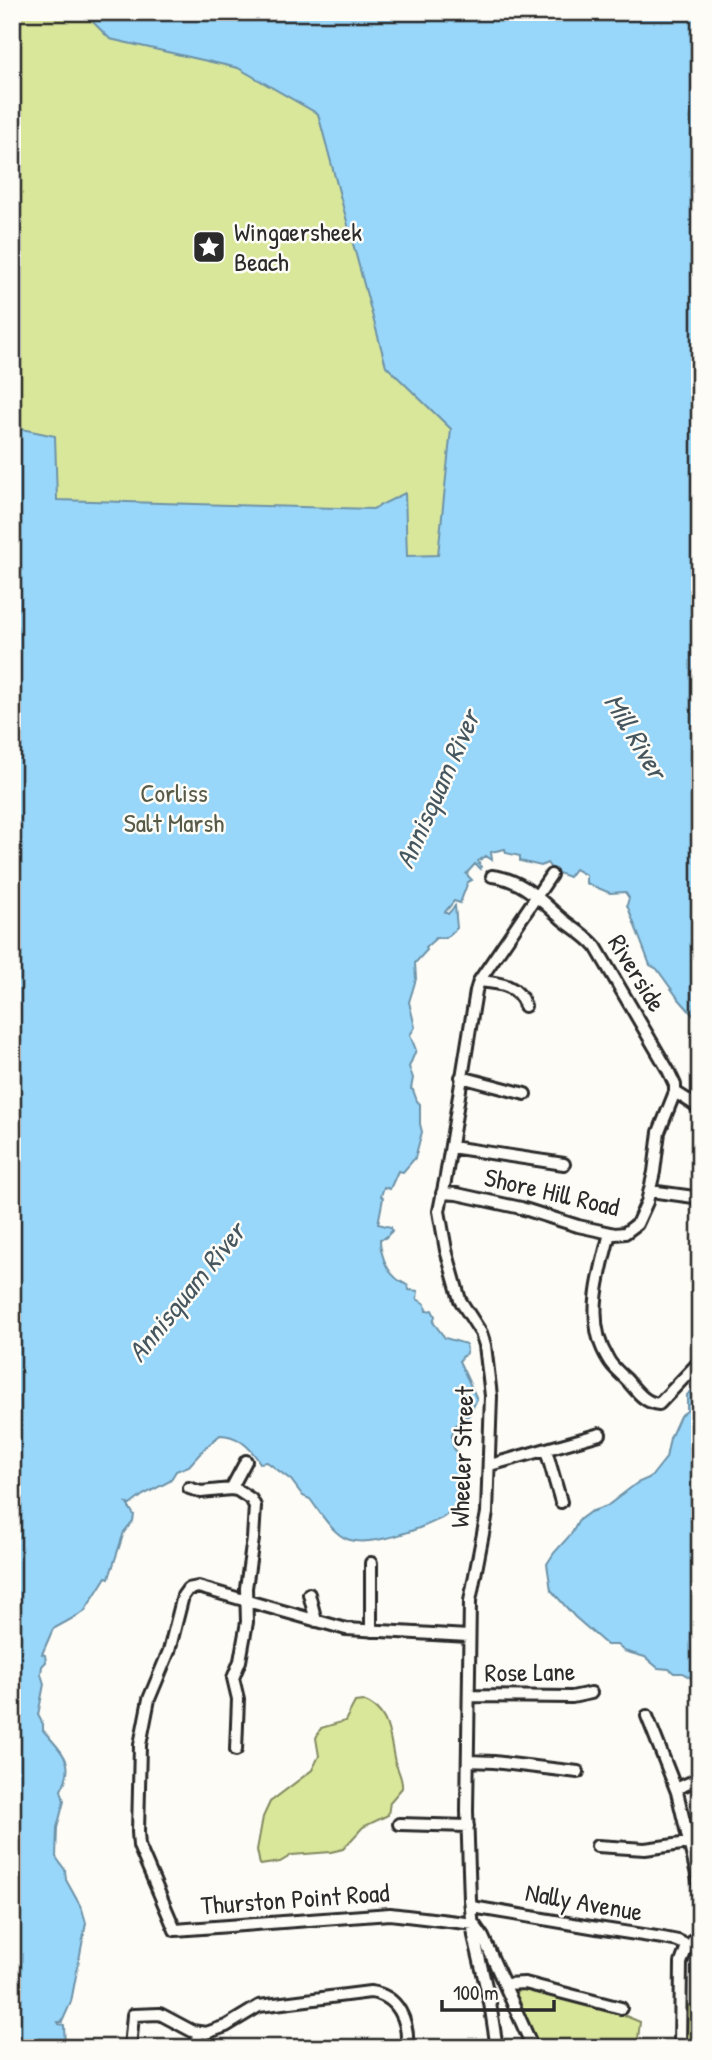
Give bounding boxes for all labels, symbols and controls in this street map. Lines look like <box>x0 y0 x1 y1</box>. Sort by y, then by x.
place label: Wingaersheek Beach <box>234 214 362 279</box>
place icon: Wingaersheek Beach <box>190 228 228 266</box>
water label: Mill River <box>596 686 678 789</box>
water label: Annisquam River <box>385 701 490 874</box>
park label: Corliss Salt Marsh <box>124 775 224 840</box>
street label: Riverside <box>600 928 675 1018</box>
street label: Shore Hill Road <box>481 1159 623 1224</box>
water label: Annisquam River <box>118 1212 256 1370</box>
street label: Wheeler Street <box>442 1385 481 1528</box>
street label: Rose Lane <box>484 1653 576 1690</box>
street label: Thurston Point Road <box>200 1874 390 1923</box>
street label: Nally Avenue <box>523 1874 645 1929</box>
scale bar <box>442 1969 554 2013</box>
text: 100 m <box>453 1978 499 2007</box>

